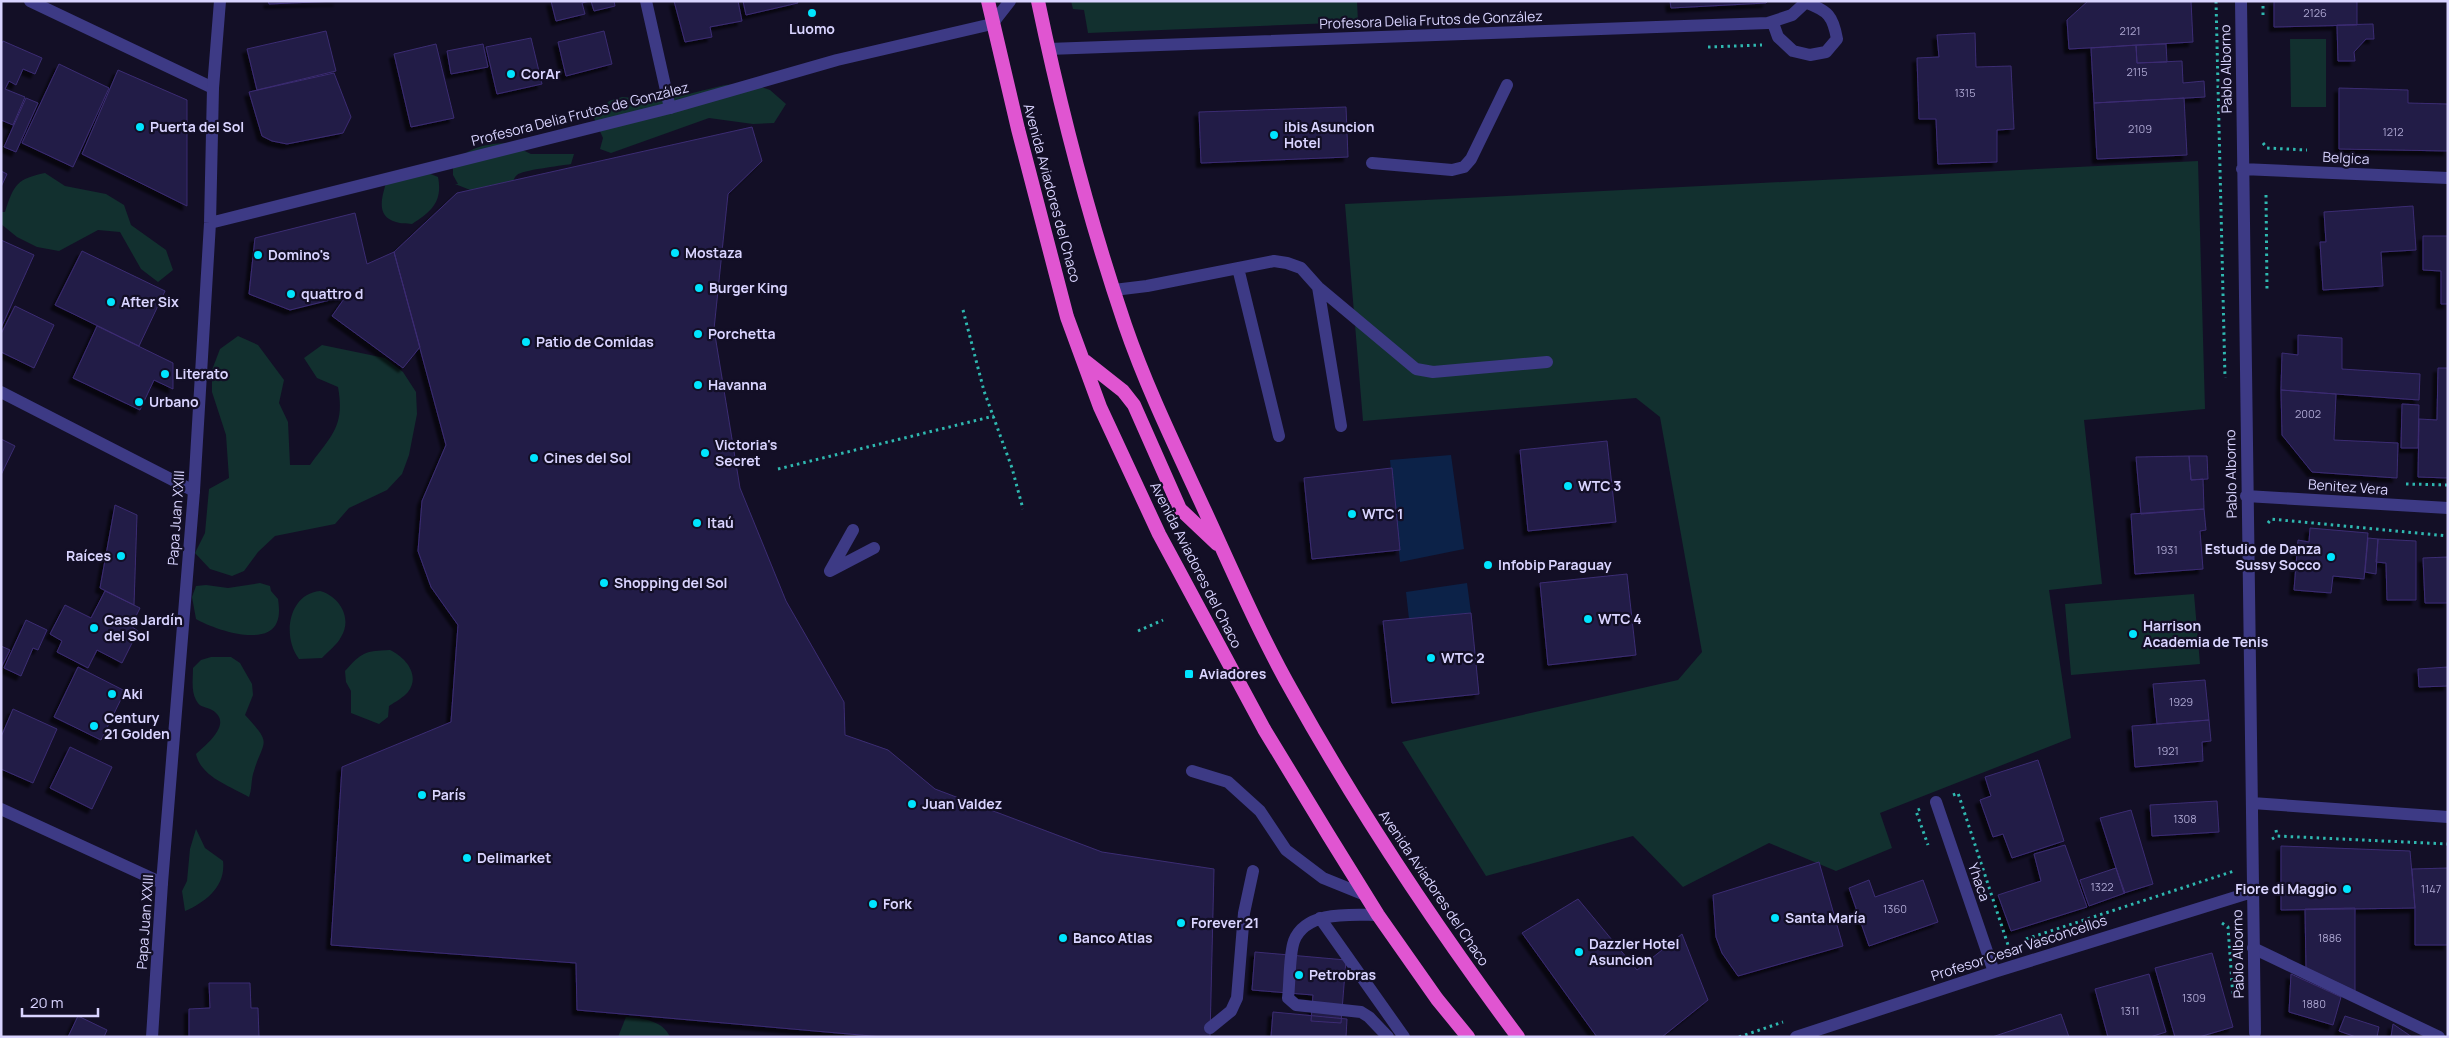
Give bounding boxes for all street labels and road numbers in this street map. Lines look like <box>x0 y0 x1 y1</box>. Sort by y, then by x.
street label: Profesora Delia Frutos de González <box>1319 6 1543 33</box>
street label: Pablo Alborno <box>2215 24 2236 114</box>
street label: Profesora Delia Frutos de González <box>469 77 691 150</box>
street label: Avenida Aviadores del Chaco <box>1019 101 1086 284</box>
street label: Belgica <box>2322 147 2370 168</box>
street label: Pablo Alborno <box>2220 429 2241 519</box>
street label: Papa Juan XXIII <box>163 470 188 566</box>
street label: Benitez Vera <box>2307 474 2389 499</box>
street label: Avenida Aviadores del Chaco <box>1146 478 1247 651</box>
street label: Avenida Aviadores del Chaco <box>1375 806 1494 969</box>
street label: Yhaca <box>1964 860 1995 904</box>
street label: Papa Juan XXIII <box>132 874 157 970</box>
street label: Pablo Alborno <box>2227 909 2248 999</box>
street label: Profesor Cesar Vasconcellos <box>1928 910 2109 985</box>

